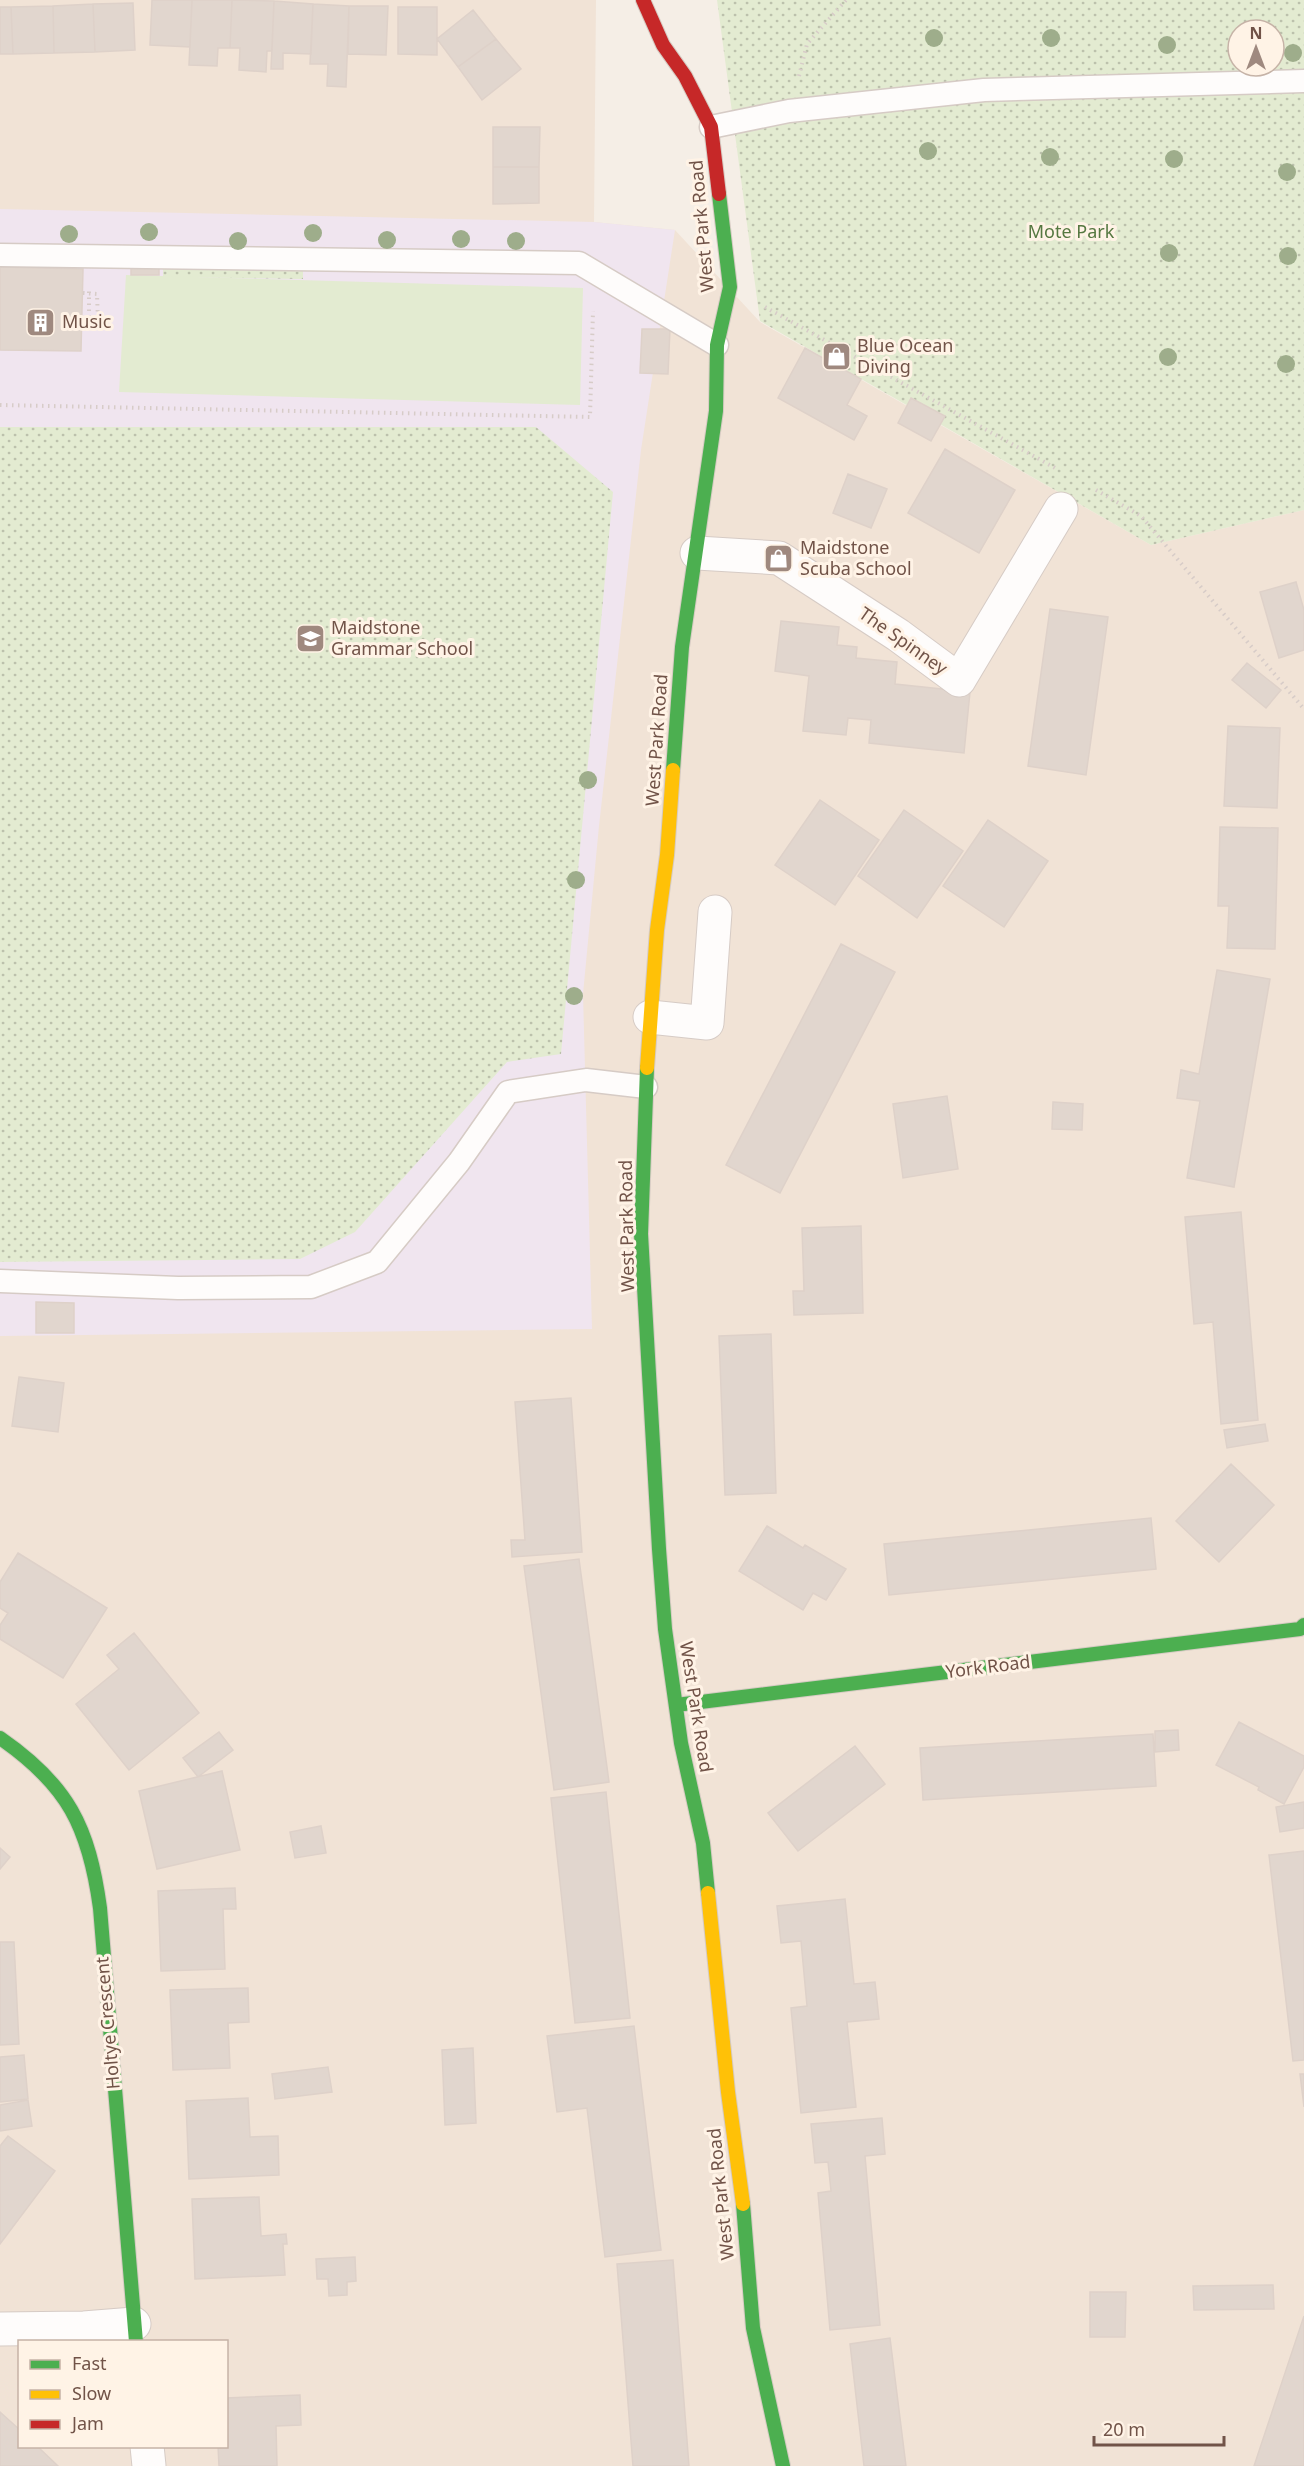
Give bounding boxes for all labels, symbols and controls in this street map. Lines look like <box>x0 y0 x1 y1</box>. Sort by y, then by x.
north arrow <box>1226 18 1286 78</box>
text: N <box>1249 22 1263 44</box>
street label: West Park Road <box>683 159 719 293</box>
park label: Mote Park <box>1028 219 1115 243</box>
building icon: Music <box>25 306 57 338</box>
place label: Music <box>62 309 112 333</box>
place label: Blue Ocean Diving <box>857 333 953 378</box>
shop icon: Blue Ocean Diving <box>820 340 852 372</box>
place label: Maidstone Scuba School <box>800 535 912 580</box>
shop icon: Maidstone Scuba School <box>763 542 795 574</box>
street label: The Spinney <box>855 601 953 680</box>
place label: Maidstone Grammar School <box>331 615 473 660</box>
school or university icon: Maidstone Grammar School <box>294 622 326 654</box>
street label: West Park Road <box>639 673 673 807</box>
street label: West Park Road <box>613 1160 639 1292</box>
street label: West Park Road <box>675 1640 719 1774</box>
street label: York Road <box>944 1649 1032 1683</box>
street label: Holtye Crescent <box>89 1955 125 2090</box>
street label: West Park Road <box>701 2127 739 2261</box>
legend <box>18 2340 228 2448</box>
text: Fast <box>72 2351 107 2375</box>
text: Slow <box>72 2381 111 2405</box>
scale bar <box>1094 2409 1224 2447</box>
text: Jam <box>70 2411 104 2435</box>
text: 20 m <box>1103 2417 1145 2441</box>

